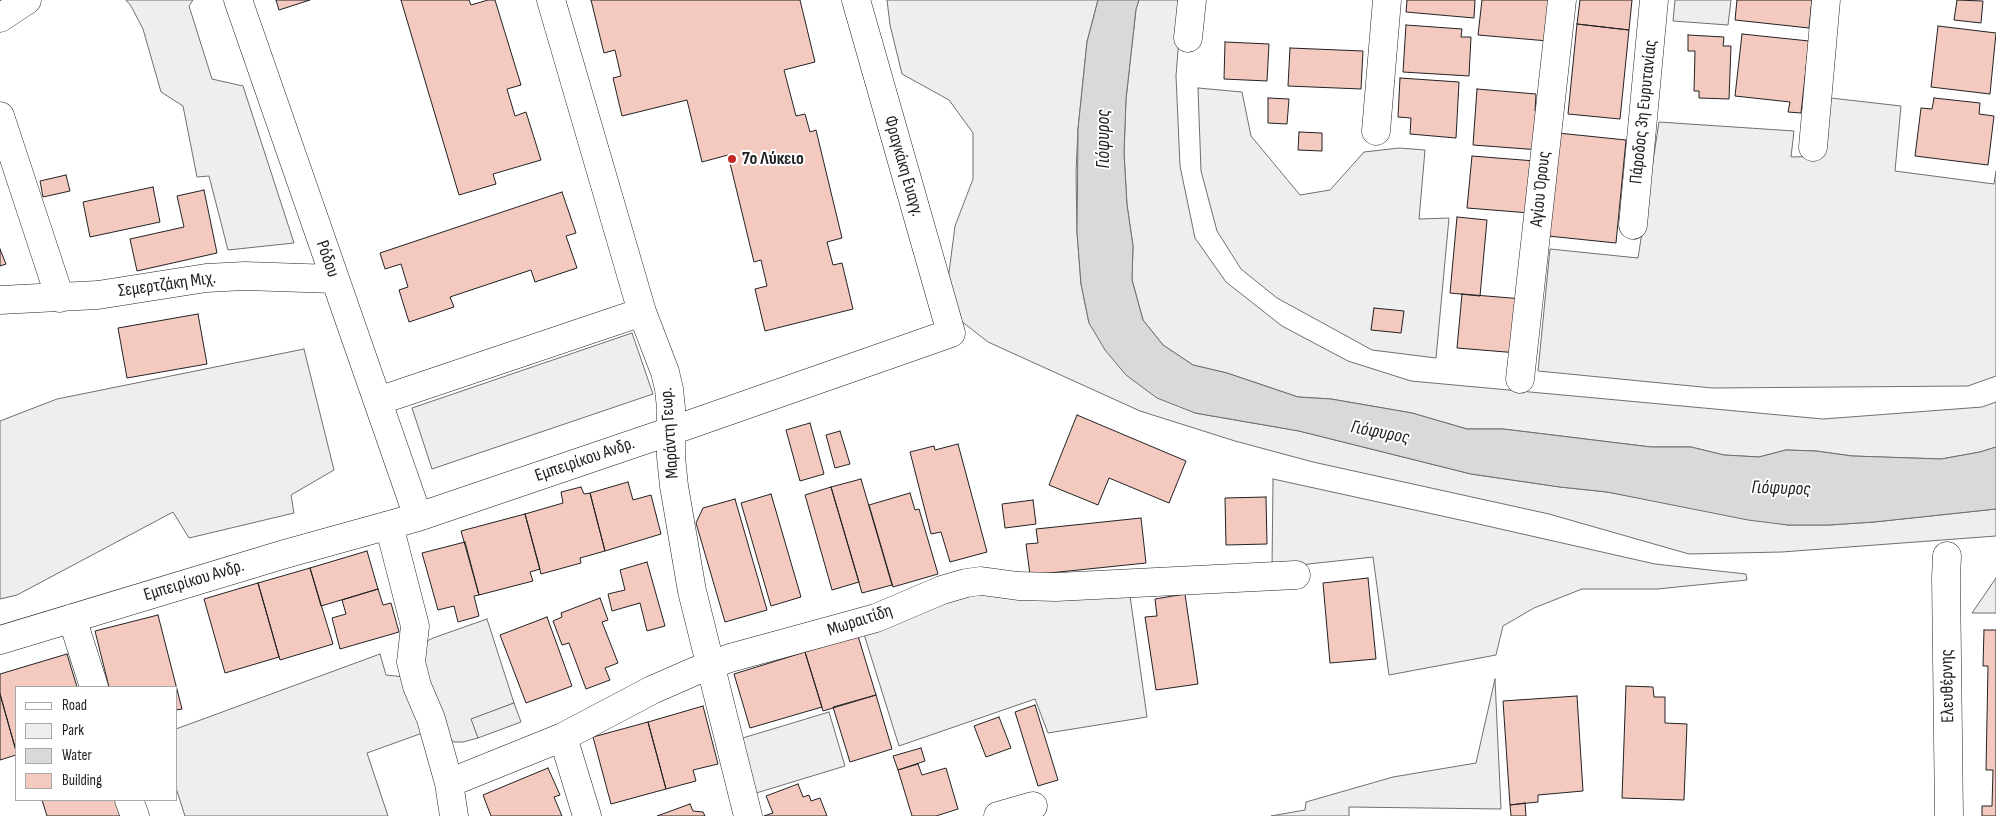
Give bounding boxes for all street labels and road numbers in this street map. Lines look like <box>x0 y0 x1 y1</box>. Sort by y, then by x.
street label: Πάροδος 3η Ευρυτανίας <box>1626 39 1662 185</box>
street label: Φραγκάκη Ευαγγ. <box>878 113 928 219</box>
street label: Αγίου Όρους <box>1526 150 1556 228</box>
street label: Ρόδου <box>311 238 343 280</box>
street label: Σεμερτζάκη Μιχ. <box>117 267 217 303</box>
street label: Μαράντη Γεωρ. <box>656 387 684 479</box>
street label: Εμπειρίκου Ανδρ. <box>532 433 638 487</box>
street label: Εμπειρίκου Ανδρ. <box>141 555 247 607</box>
street label: Μωραιτίδη <box>825 600 895 642</box>
street label: Ελευθέρνης <box>1937 649 1959 723</box>

